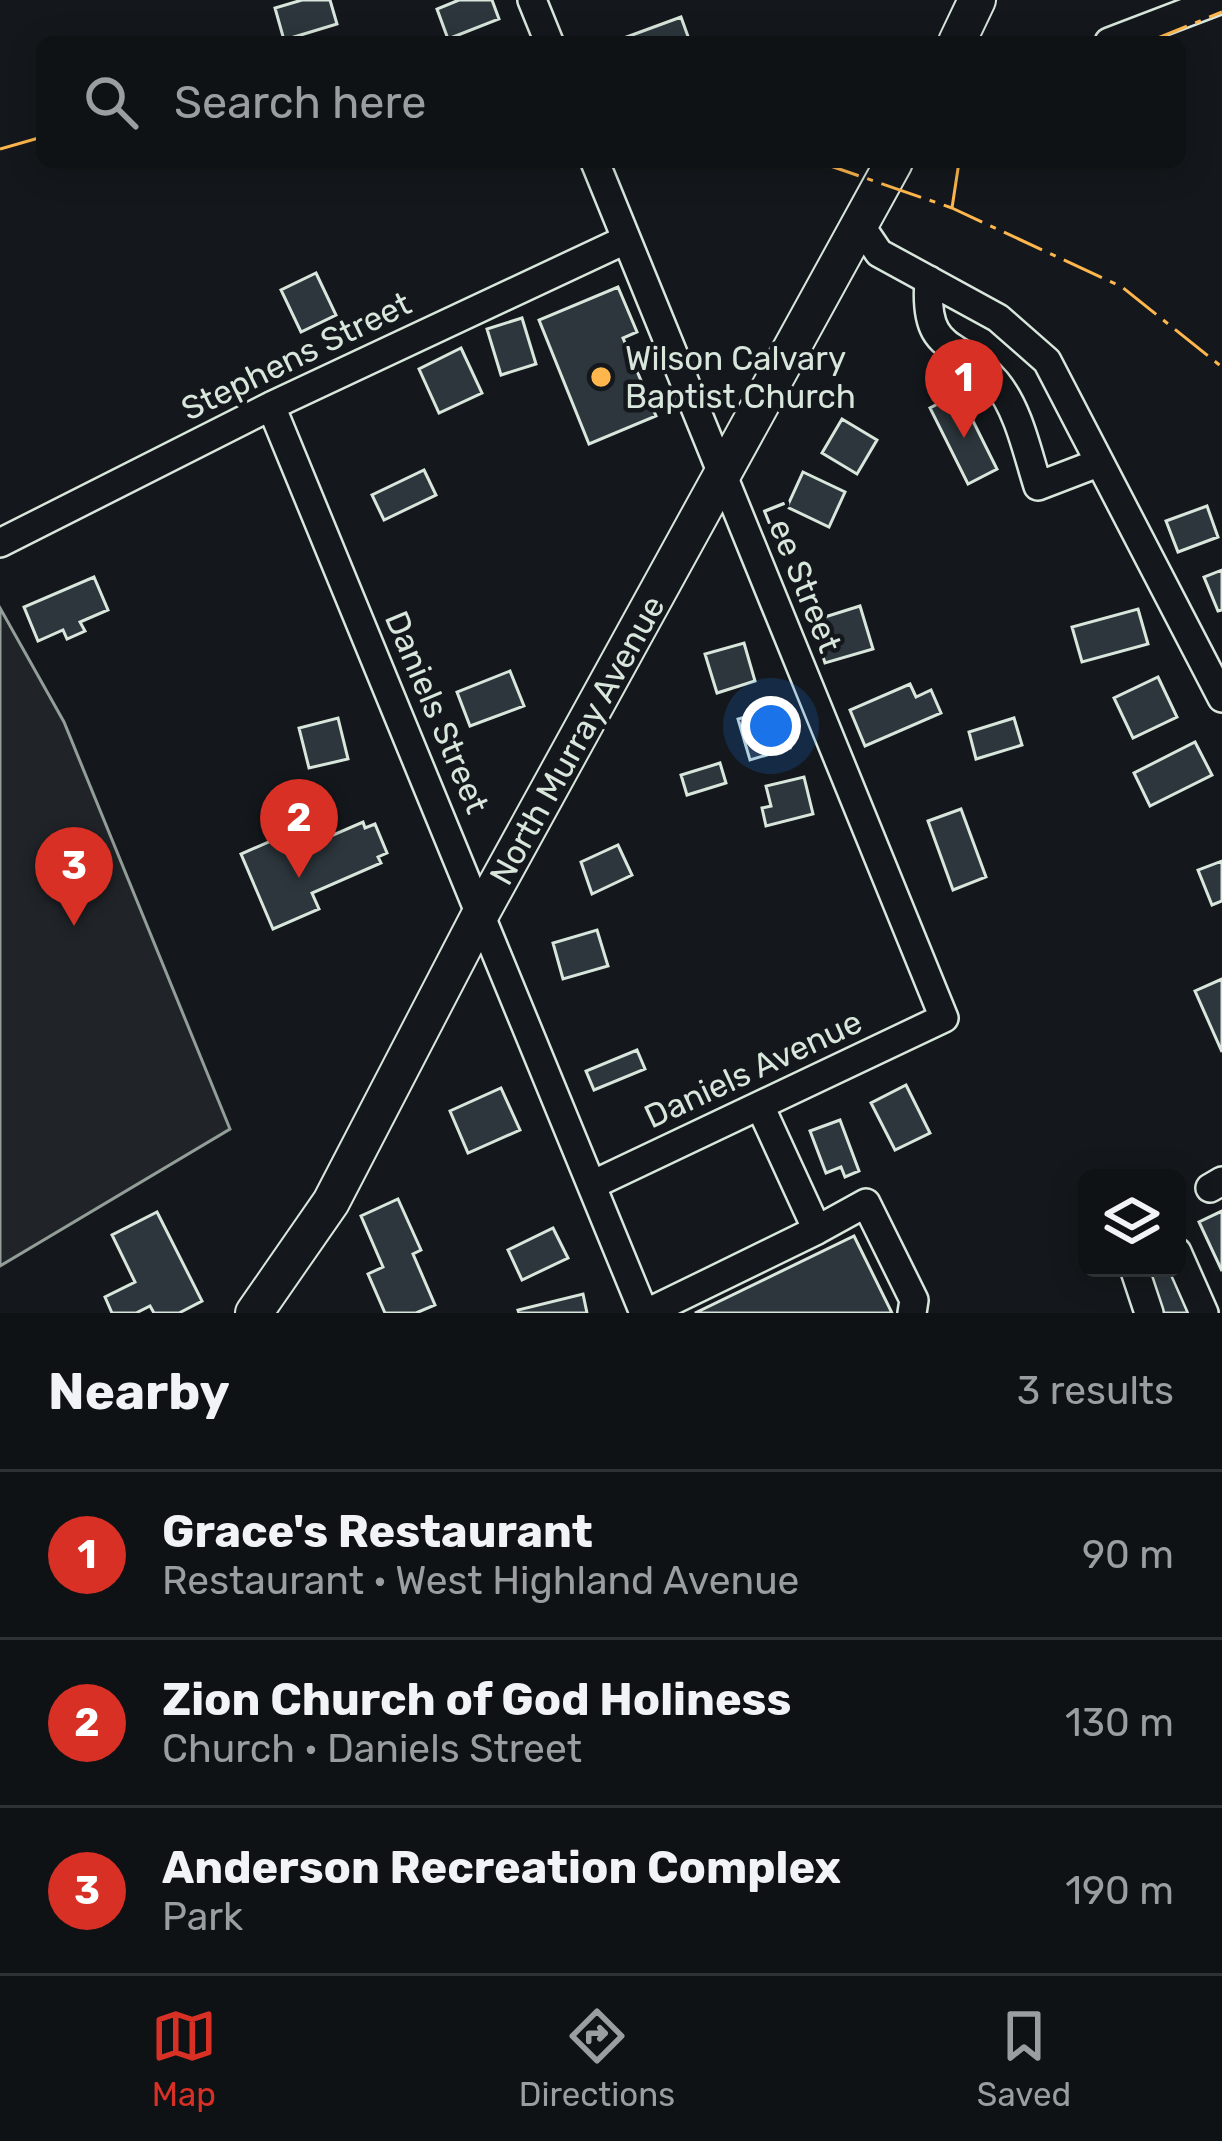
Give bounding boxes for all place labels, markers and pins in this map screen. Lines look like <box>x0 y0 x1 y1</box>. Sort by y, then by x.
place label: Wilson Calvary Baptist Church <box>625 339 856 416</box>
pin: 1 <box>925 339 1003 438</box>
marker: Wilson Calvary Baptist Church <box>588 364 614 390</box>
pin: 2 <box>260 779 338 878</box>
pin: 3 <box>35 827 113 926</box>

